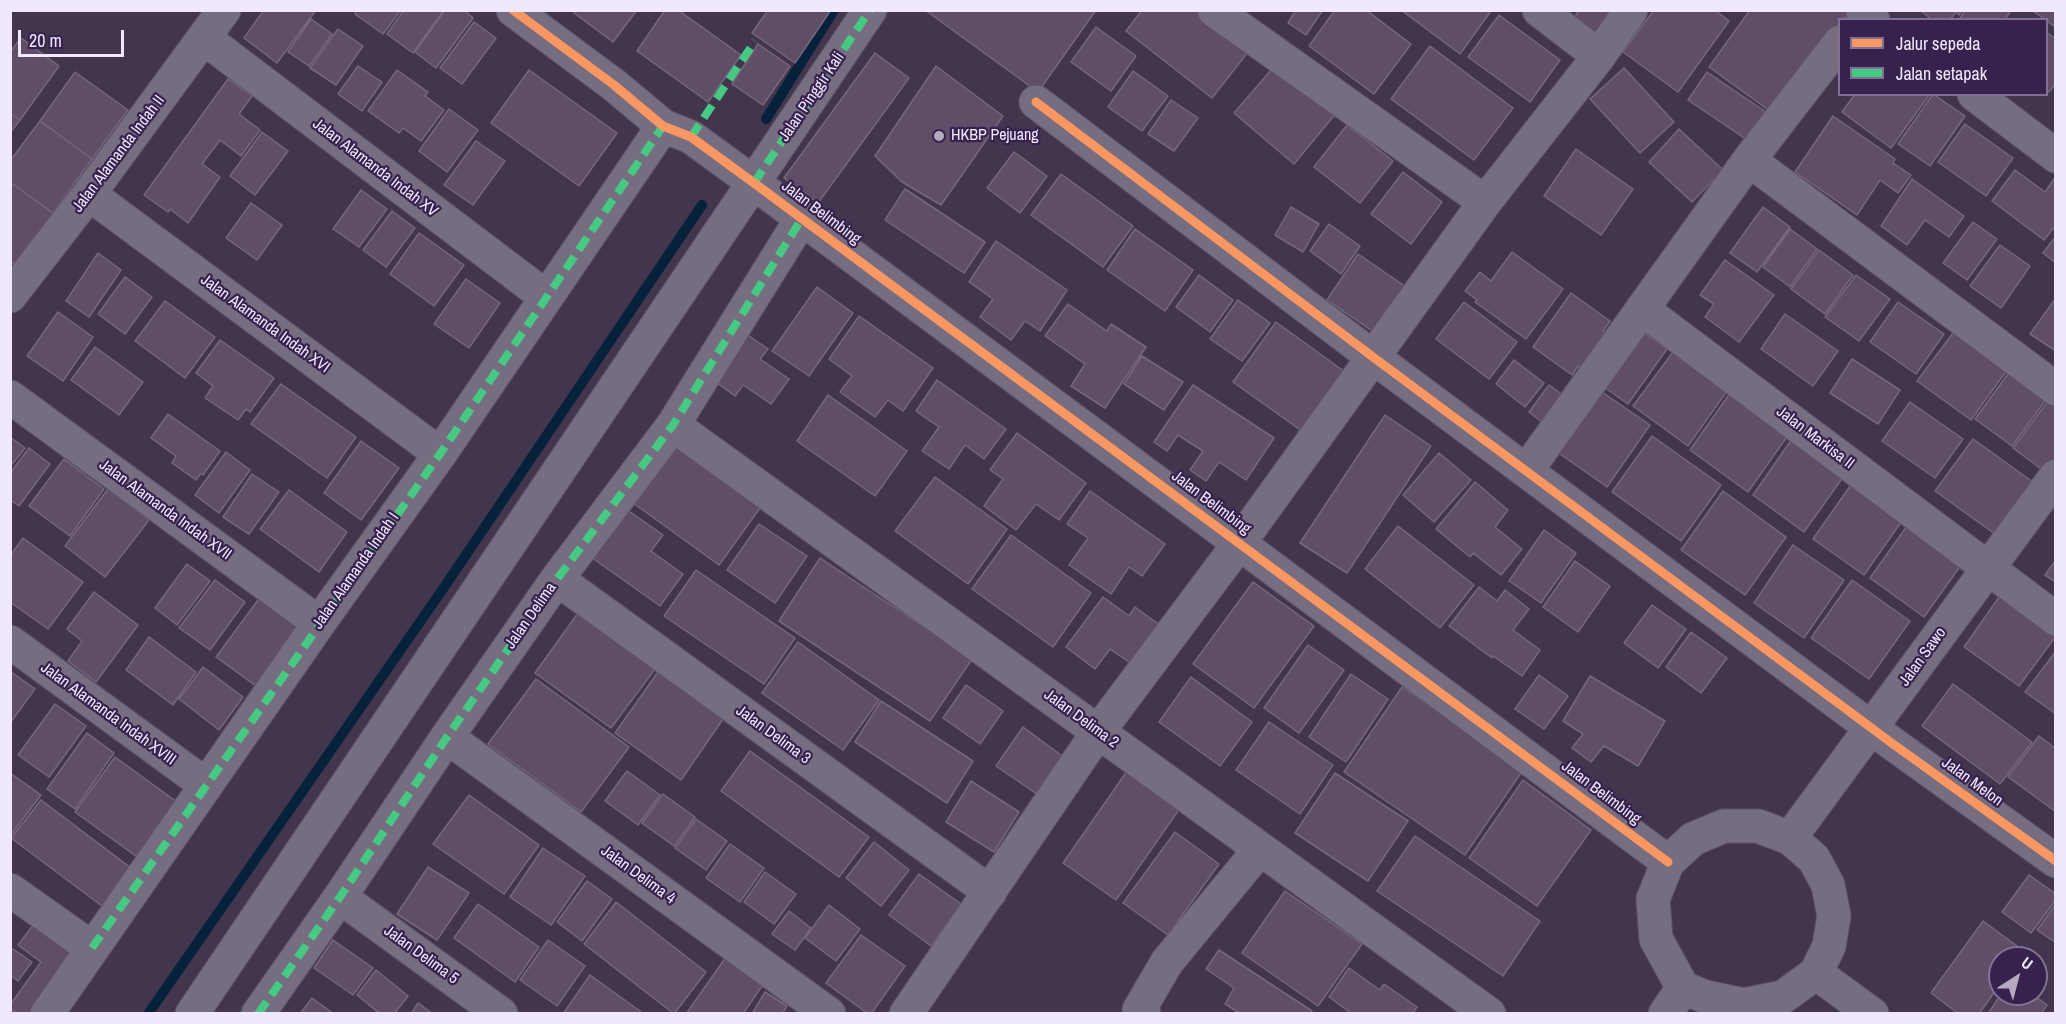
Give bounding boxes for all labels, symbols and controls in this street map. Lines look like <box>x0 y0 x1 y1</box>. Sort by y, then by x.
scale bar <box>21 18 128 56</box>
legend <box>1838 18 2048 96</box>
text: 20 m <box>29 28 62 53</box>
text: Jalur sepeda <box>1896 31 1981 56</box>
street label: Jalan Pinggir Kali <box>775 49 849 145</box>
text: Jalan setapak <box>1896 61 1987 86</box>
street label: Jalan Alamanda Indah II <box>69 92 169 216</box>
street label: Jalan Alamanda Indah XV <box>309 115 441 221</box>
place label: HKBP Pejuang <box>951 126 1039 146</box>
marker: HKBP Pejuang <box>932 129 946 143</box>
street label: Jalan Belimbing <box>778 177 864 249</box>
street label: Jalan Alamanda Indah XVI <box>197 271 333 377</box>
street label: Jalan Markisa II <box>1772 402 1858 474</box>
street label: Jalan Alamanda Indah XVII <box>95 456 235 564</box>
street label: Jalan Belimbing <box>1168 467 1254 539</box>
street label: Jalan Alamanda Indah I <box>309 509 403 633</box>
street label: Jalan Delima <box>501 579 561 653</box>
street label: Jalan Sawo <box>1895 624 1951 690</box>
street label: Jalan Alamanda Indah XVIII <box>37 658 179 770</box>
street label: Jalan Delima 2 <box>1040 686 1122 752</box>
street label: Jalan Delima 3 <box>732 702 814 768</box>
street label: Jalan Melon <box>1938 753 2006 811</box>
street label: Jalan Belimbing <box>1558 757 1644 829</box>
street label: Jalan Delima 4 <box>597 842 679 908</box>
street label: Jalan Delima 5 <box>380 922 462 988</box>
north arrow <box>1988 946 2048 1006</box>
text: U <box>2017 951 2038 975</box>

